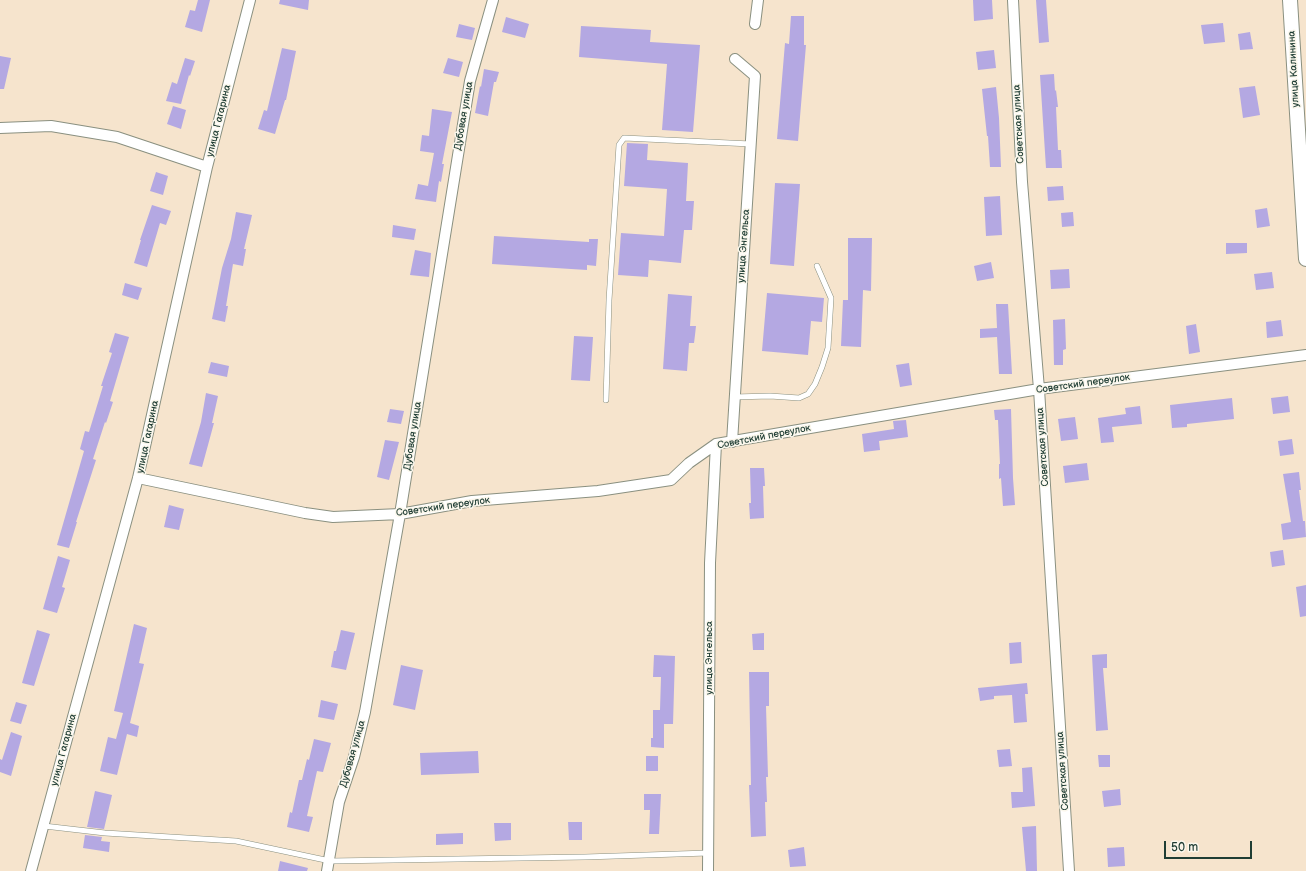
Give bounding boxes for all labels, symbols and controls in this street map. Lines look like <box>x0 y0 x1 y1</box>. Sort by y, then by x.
street label: улица Калинина <box>1286 30 1302 108</box>
street label: Дубовая улица <box>452 81 476 151</box>
street label: улица Гагарина <box>204 84 234 158</box>
street label: Советская улица <box>1011 84 1027 164</box>
street label: улица Энгельса <box>735 209 753 283</box>
street label: Советский переулок <box>1035 371 1131 397</box>
street label: улица Гагарина <box>134 399 162 475</box>
street label: Дубовая улица <box>402 401 424 471</box>
street label: Советская улица <box>1034 407 1052 487</box>
street label: Советский переулок <box>716 422 812 452</box>
street label: Советский переулок <box>395 494 491 520</box>
street label: улица Энгельса <box>703 621 715 695</box>
street label: улица Гагарина <box>49 713 79 787</box>
street label: Дубовая улица <box>338 719 368 789</box>
street label: Советская улица <box>1054 731 1072 811</box>
scale bar <box>1166 833 1254 859</box>
text: 50 m <box>1171 840 1198 855</box>

